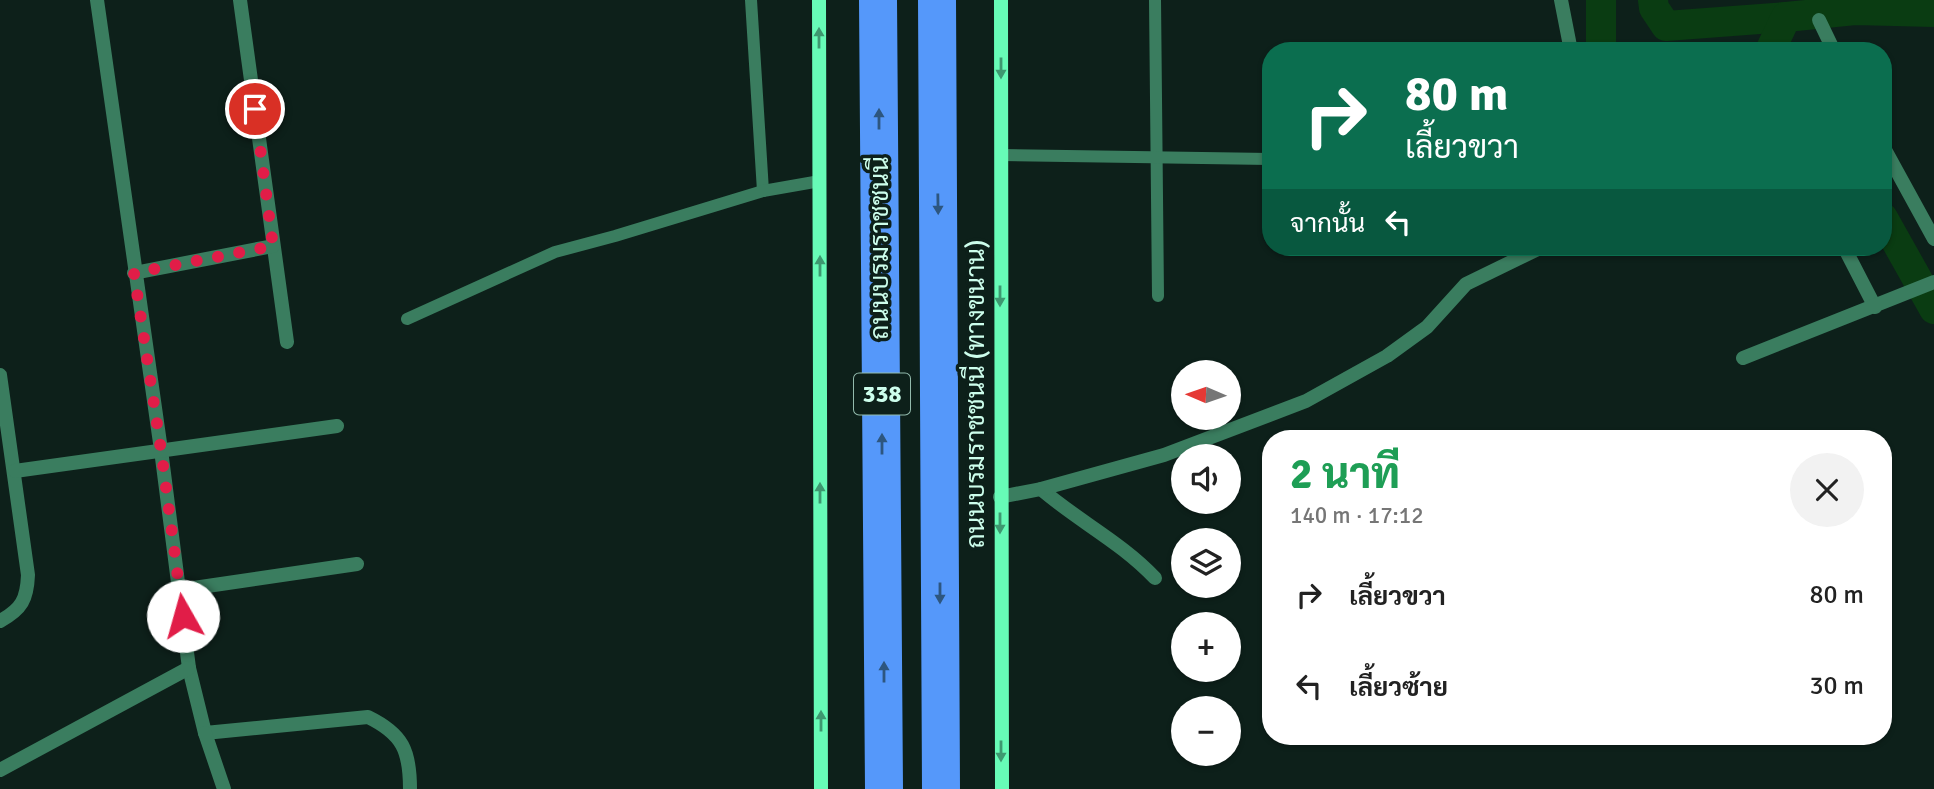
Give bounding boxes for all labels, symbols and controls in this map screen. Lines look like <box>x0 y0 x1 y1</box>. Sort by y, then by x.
one-way arrow <box>813 27 825 49</box>
one-way arrow <box>995 57 1007 79</box>
text: 80 m <box>1405 64 1508 124</box>
icon: right <box>1290 70 1381 161</box>
pin <box>225 79 285 139</box>
icon: arrive <box>236 90 274 128</box>
one-way arrow <box>873 108 885 130</box>
text: เลี้ยวขวา <box>1405 128 1519 167</box>
street label: ถนนบรมราชชนนี <box>863 156 896 340</box>
one-way arrow <box>932 194 944 216</box>
icon: left <box>1379 203 1417 241</box>
text: จากนั้น <box>1290 208 1365 240</box>
street label: ถนนบรมราชชนนี (ทางขนาน) <box>959 239 992 549</box>
one-way arrow <box>814 255 826 277</box>
one-way arrow <box>994 285 1006 307</box>
north arrow <box>1171 360 1241 430</box>
map controls <box>1171 360 1241 766</box>
road number: 338 <box>854 374 910 414</box>
one-way arrow <box>876 433 888 455</box>
button: sound <box>1171 444 1241 514</box>
text: 2 นาที <box>1290 449 1400 500</box>
button: close <box>1790 453 1864 527</box>
one-way arrow <box>815 482 826 504</box>
text: 140 m · 17:12 <box>1290 501 1424 530</box>
one-way arrow <box>994 512 1006 534</box>
button: layers <box>1171 528 1241 598</box>
icon: right <box>1290 576 1328 614</box>
position arrow <box>146 579 220 653</box>
text: 80 m <box>1809 579 1864 611</box>
text: เลี้ยวขวา <box>1349 581 1446 613</box>
one-way arrow <box>934 582 946 604</box>
button: + <box>1171 612 1241 682</box>
one-way arrow <box>878 661 890 683</box>
icon: left <box>1290 667 1328 705</box>
text: 30 m <box>1809 670 1864 702</box>
text: เลี้ยวซ้าย <box>1349 672 1448 704</box>
button: − <box>1171 696 1241 766</box>
one-way arrow <box>815 710 827 732</box>
one-way arrow <box>995 740 1007 762</box>

